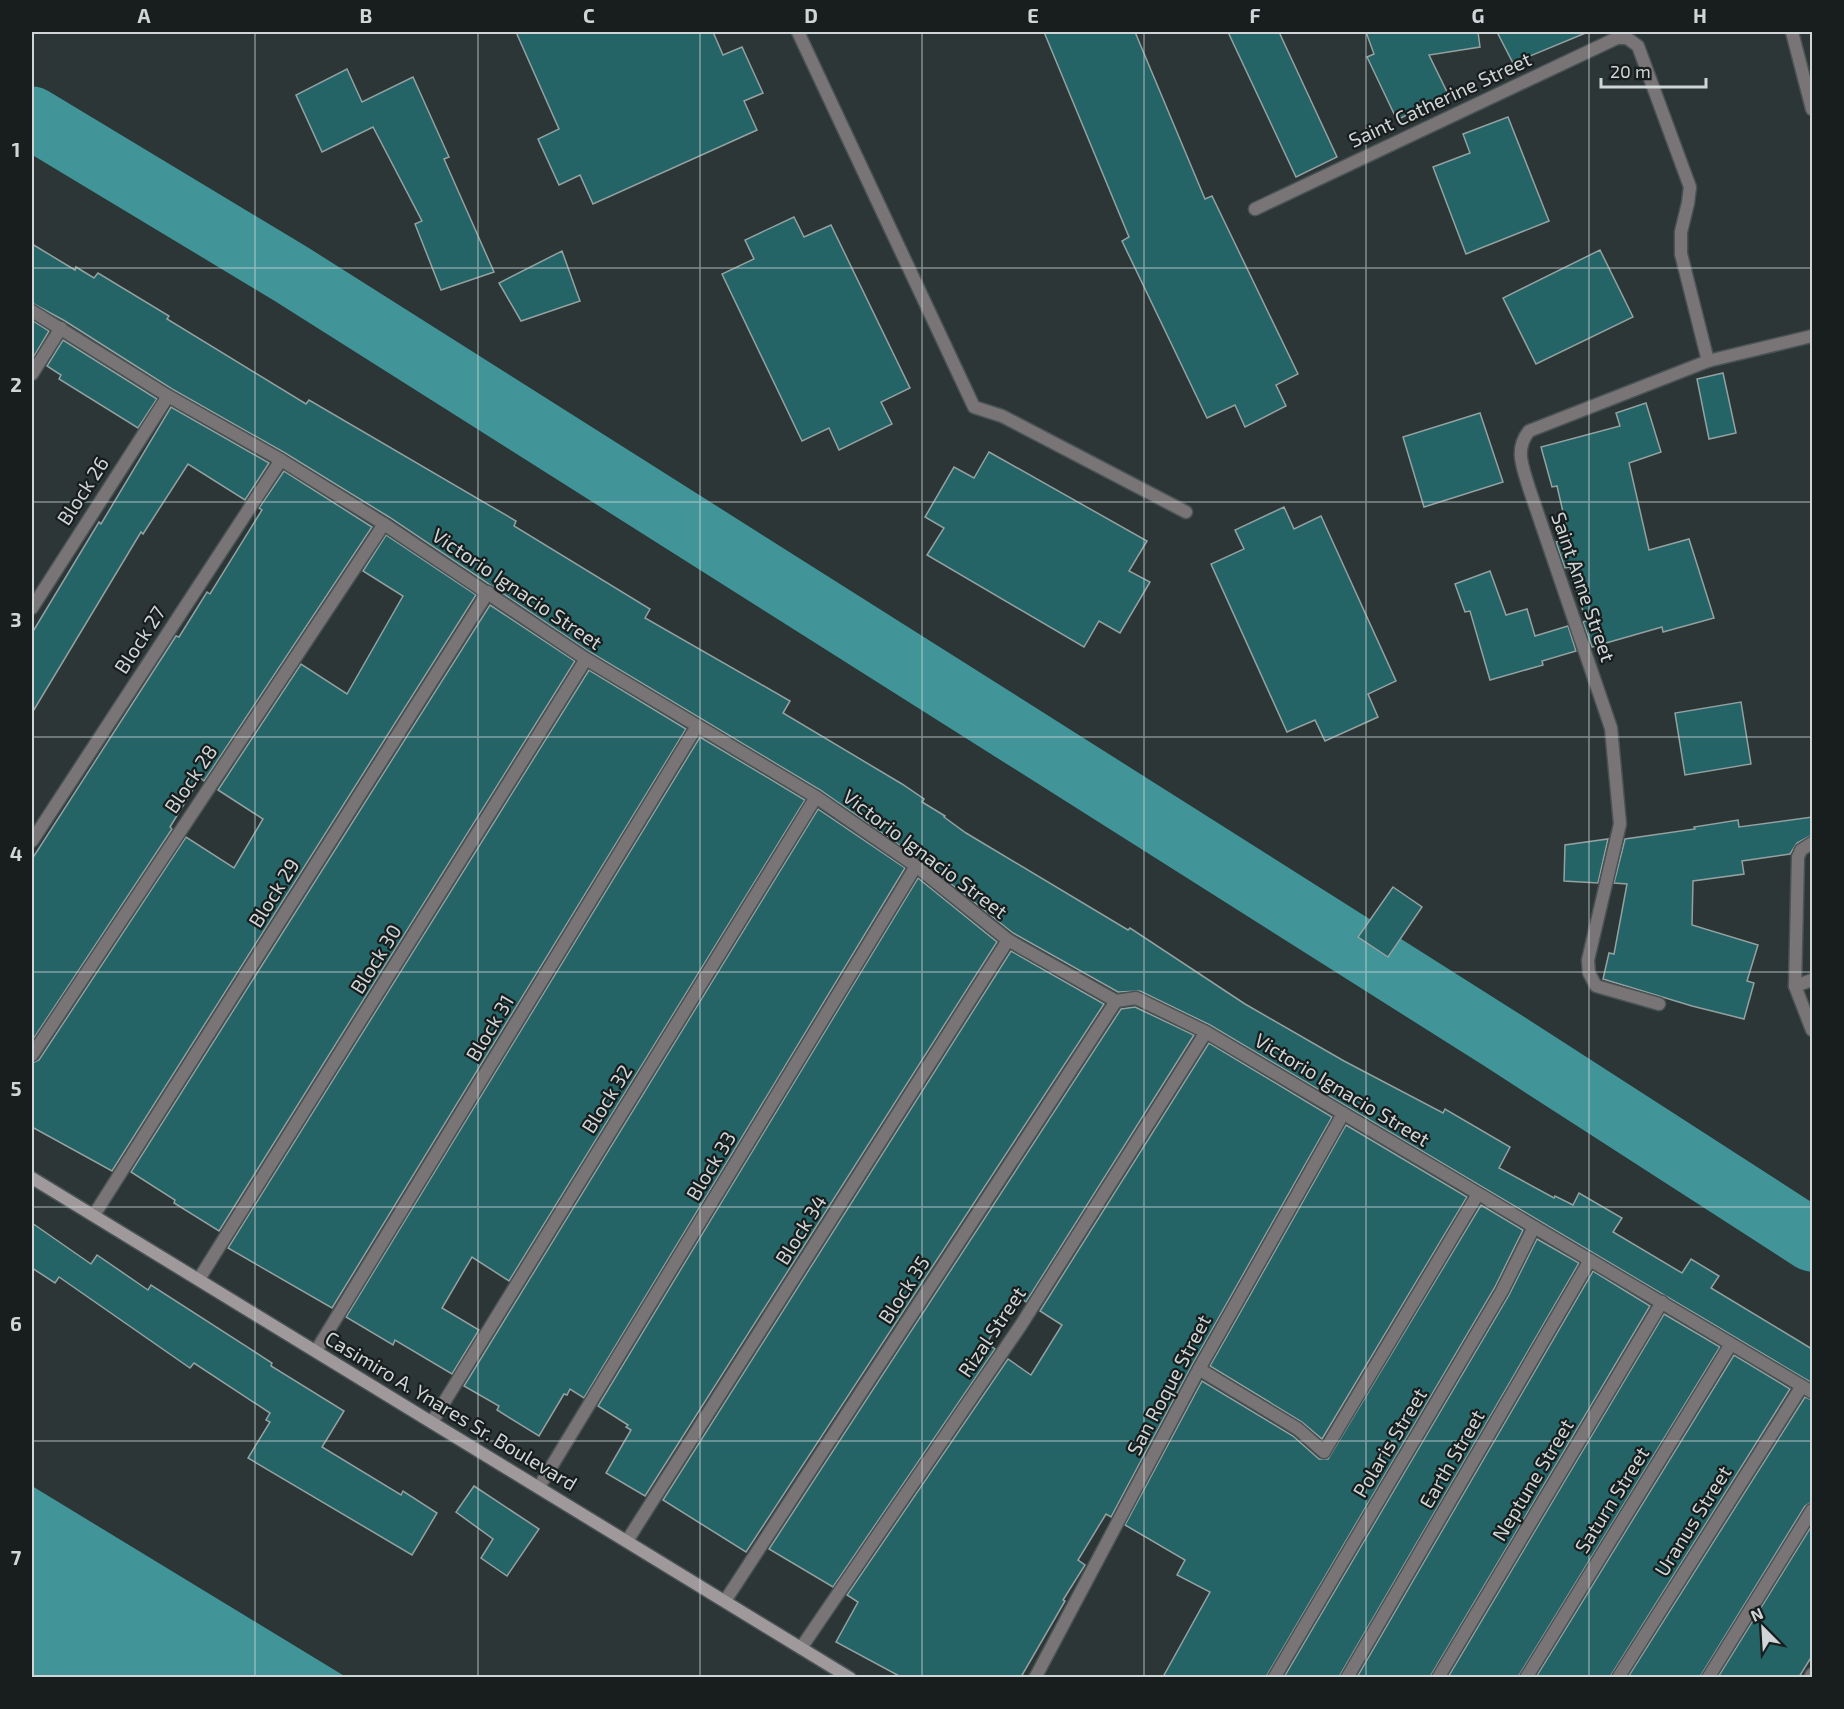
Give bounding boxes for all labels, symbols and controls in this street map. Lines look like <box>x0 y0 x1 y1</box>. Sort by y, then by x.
text: A <box>137 3 151 27</box>
text: B <box>360 3 372 27</box>
text: C <box>583 3 595 27</box>
text: D <box>804 3 818 27</box>
text: E <box>1027 3 1039 27</box>
text: F <box>1249 3 1261 27</box>
text: G <box>1472 3 1484 27</box>
text: H <box>1693 3 1707 27</box>
street label: Saint Catherine Street <box>1345 46 1535 152</box>
scale bar <box>1601 51 1706 89</box>
text: 20 m <box>1610 60 1651 82</box>
text: 1 <box>12 137 20 161</box>
text: 2 <box>10 372 22 396</box>
street label: Block 26 <box>51 452 113 529</box>
street label: Saint Anne Street <box>1547 509 1621 665</box>
street label: Victorio Ignacio Street <box>428 522 607 654</box>
street label: Block 27 <box>109 601 170 678</box>
text: 3 <box>10 607 22 631</box>
street label: Block 28 <box>159 740 222 817</box>
street label: Victorio Ignacio Street <box>839 783 1013 923</box>
text: 4 <box>10 841 23 865</box>
street label: Block 29 <box>243 854 304 931</box>
street label: Block 30 <box>345 919 406 998</box>
street label: Block 31 <box>460 990 518 1065</box>
street label: Victorio Ignacio Street <box>1251 1027 1435 1151</box>
street label: Block 32 <box>576 1060 637 1137</box>
text: 5 <box>10 1076 22 1100</box>
street label: Block 33 <box>680 1127 740 1204</box>
street label: Block 34 <box>769 1190 831 1269</box>
street label: Block 35 <box>872 1251 934 1328</box>
street label: Rizal Street <box>952 1281 1030 1381</box>
street label: San Roque Street <box>1121 1310 1215 1459</box>
text: 6 <box>10 1311 22 1335</box>
street label: Casimiro A. Ynares Sr. Boulevard <box>321 1325 582 1495</box>
street label: Polaris Street <box>1347 1383 1431 1501</box>
street label: Earth Street <box>1413 1405 1489 1512</box>
street label: Neptune Street <box>1486 1414 1578 1545</box>
street label: Saturn Street <box>1569 1442 1654 1557</box>
street label: Uranus Street <box>1649 1461 1736 1580</box>
text: 7 <box>11 1545 22 1569</box>
north arrow <box>1733 1598 1793 1658</box>
text: N <box>1748 1603 1766 1625</box>

